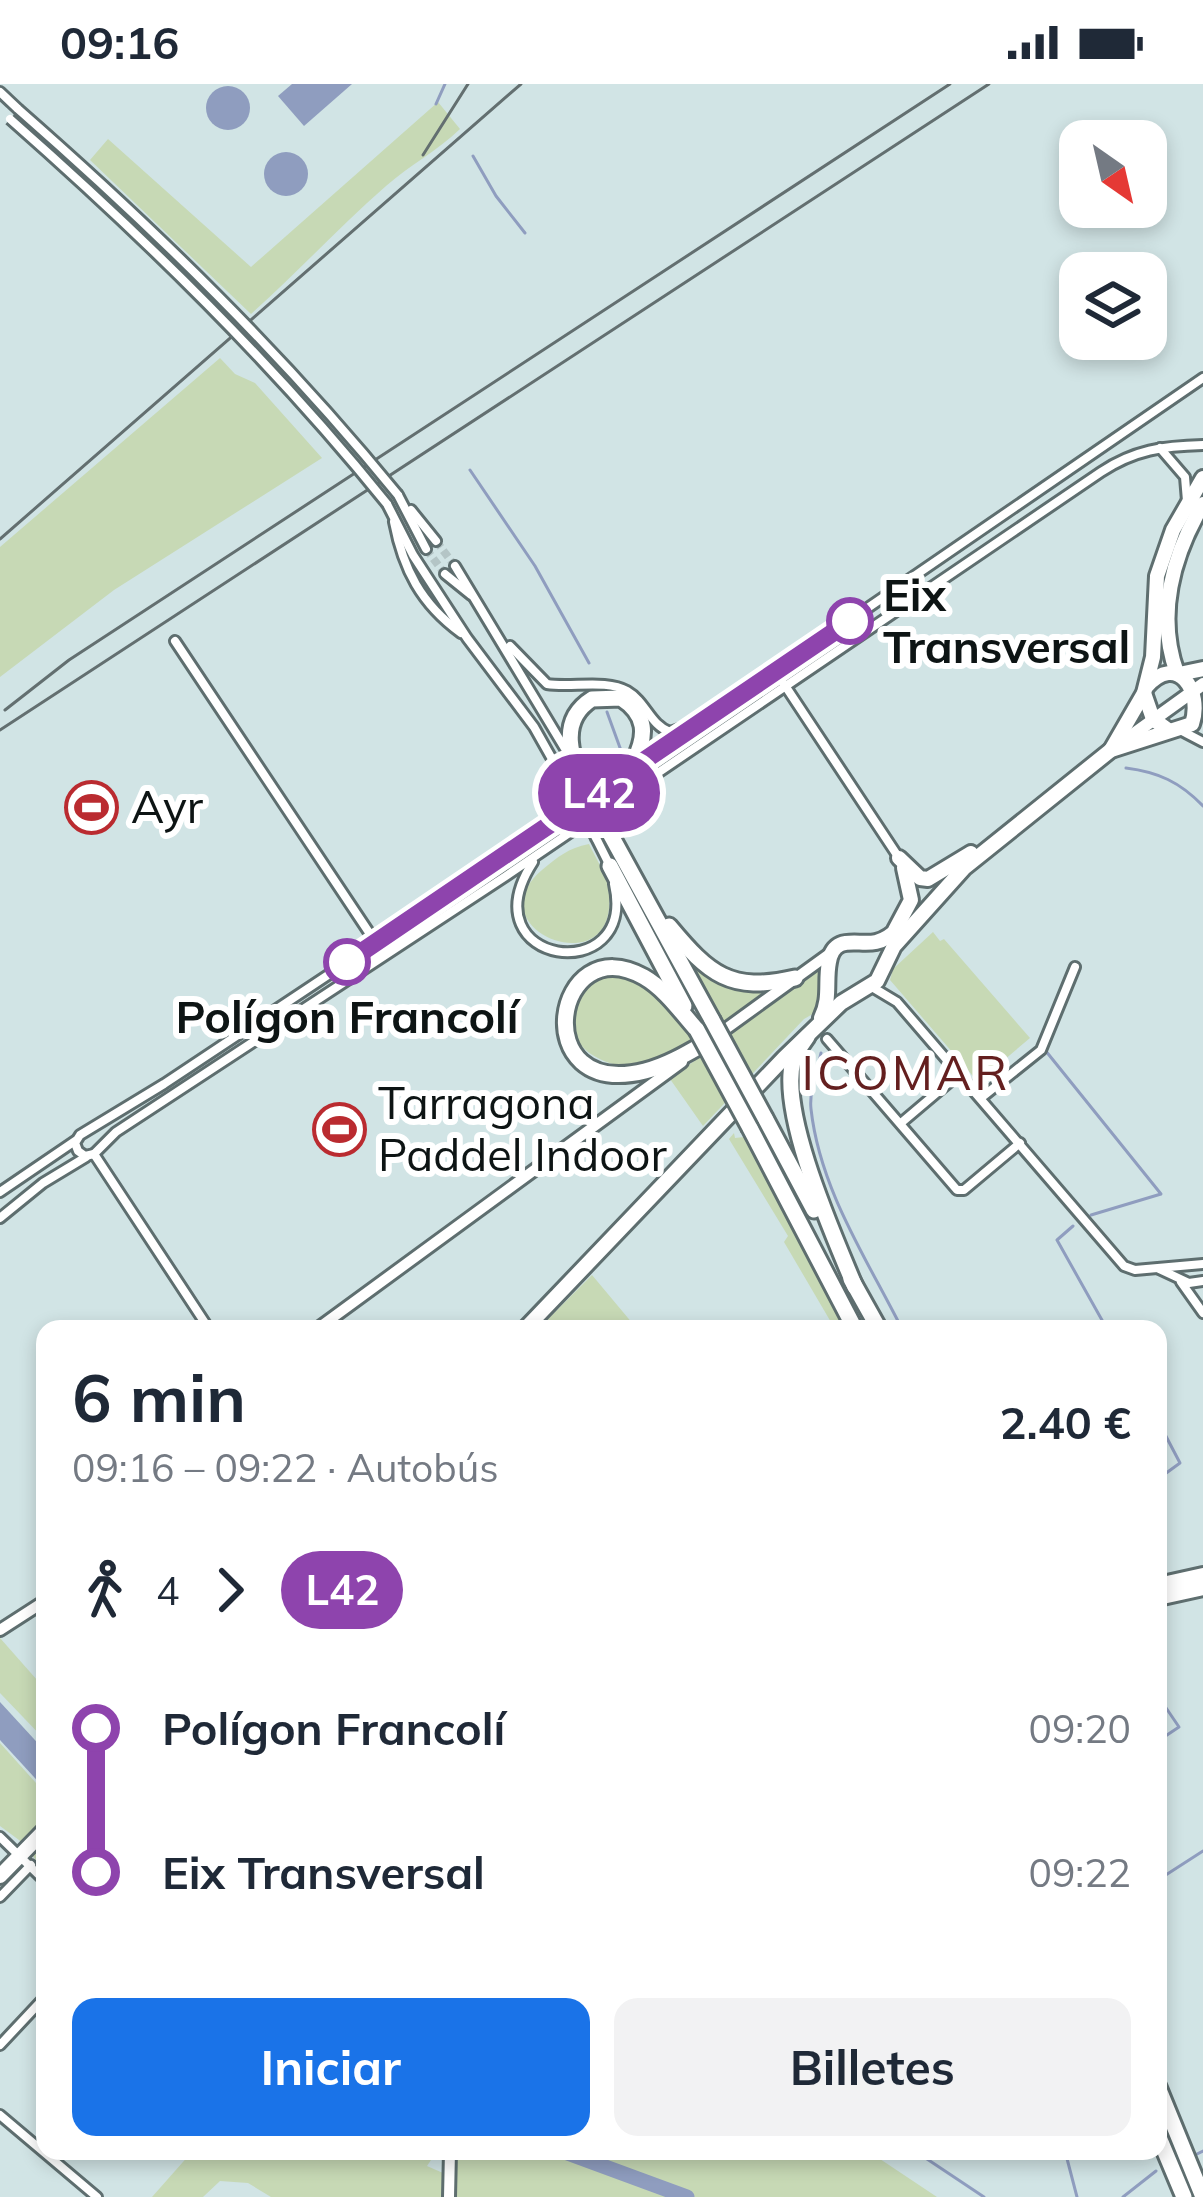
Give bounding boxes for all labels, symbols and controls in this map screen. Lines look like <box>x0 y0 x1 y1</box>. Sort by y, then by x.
text: 09:16 <box>60 14 179 70</box>
north arrow <box>1059 120 1167 228</box>
map controls <box>1059 120 1167 360</box>
button: layers <box>1059 252 1167 360</box>
place label: Eix Transversal <box>883 566 1130 674</box>
marker: Eix Transversal <box>828 599 872 643</box>
line badge: L42 <box>530 754 668 832</box>
text: L42 <box>562 766 636 819</box>
place label: Ayr <box>131 778 204 834</box>
sports icon: Ayr <box>64 779 120 835</box>
marker: Polígon Francolí <box>325 940 369 984</box>
place label: Polígon Francolí <box>175 988 522 1044</box>
district label: ICOMAR <box>802 1042 1010 1102</box>
place label: Tarragona Paddel Indoor <box>378 1074 668 1182</box>
sports icon: Tarragona Paddel Indoor <box>311 1101 367 1157</box>
text: 6 min <box>72 1356 246 1439</box>
text: 2.40 € <box>1000 1394 1131 1450</box>
text: 09:16 – 09:22 · Autobús <box>72 1443 499 1492</box>
icon: walk <box>72 1557 138 1623</box>
icon: forward <box>197 1557 263 1623</box>
text: L42 <box>305 1563 379 1616</box>
text: 4 <box>156 1566 179 1615</box>
text: Polígon Francolí <box>162 1700 505 1756</box>
text: 09:20 <box>1029 1704 1131 1753</box>
text: Eix Transversal <box>162 1844 485 1900</box>
text: 09:22 <box>1029 1848 1131 1897</box>
button: Iniciar <box>72 1998 590 2136</box>
button: Billetes <box>614 1998 1131 2136</box>

